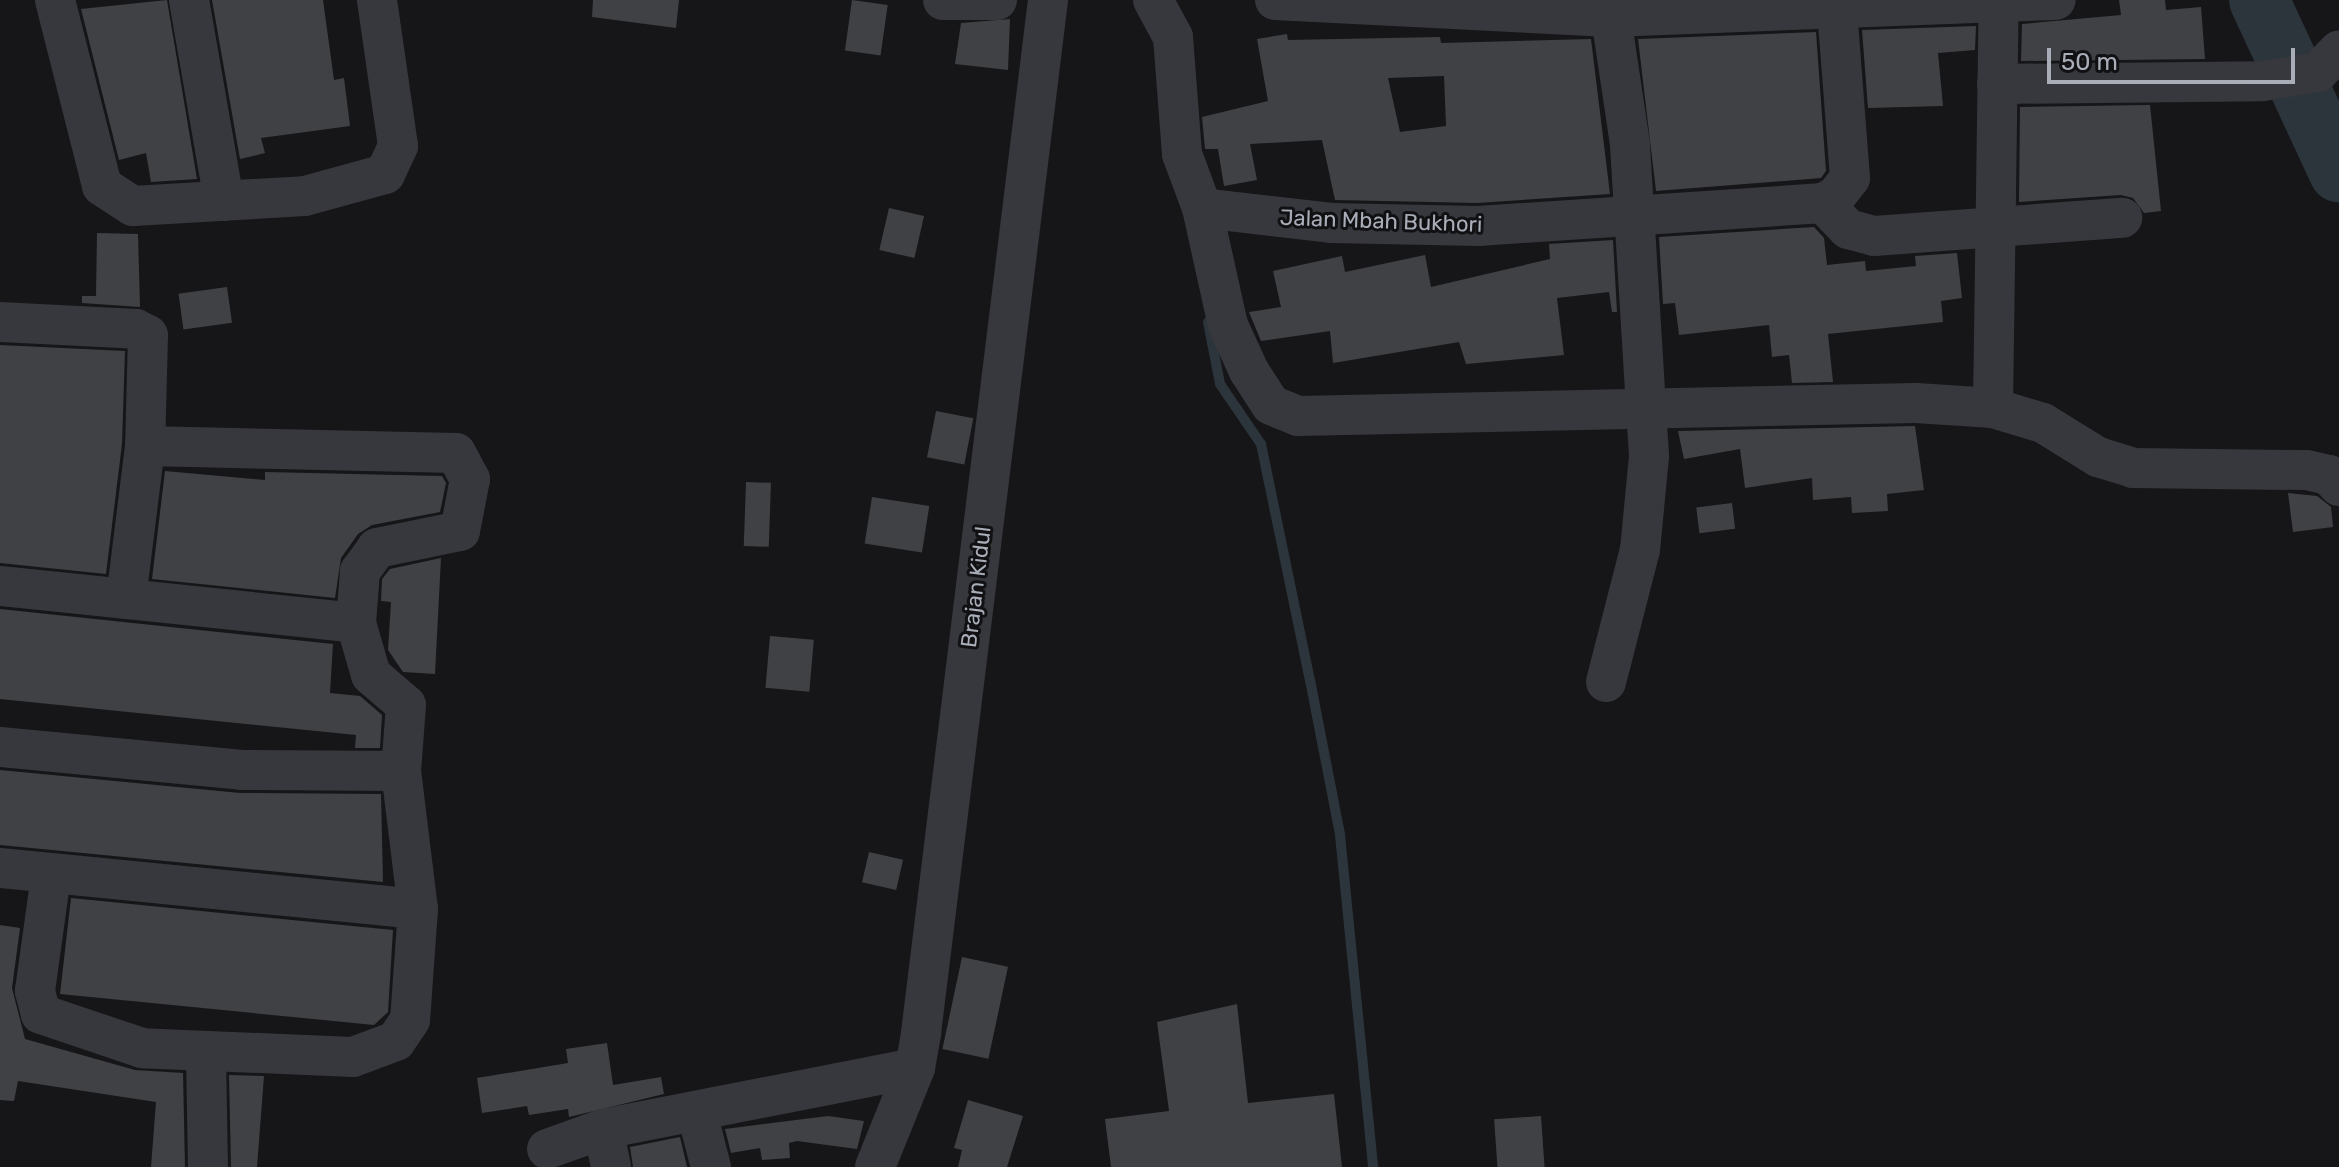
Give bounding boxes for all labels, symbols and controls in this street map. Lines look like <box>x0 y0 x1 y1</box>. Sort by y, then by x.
scale bar <box>2051 32 2299 82</box>
text: 50 m <box>2061 48 2118 76</box>
street label: Jalan Mbah Bukhori <box>1279 204 1483 238</box>
street label: Brajan Kidul <box>955 525 997 649</box>

